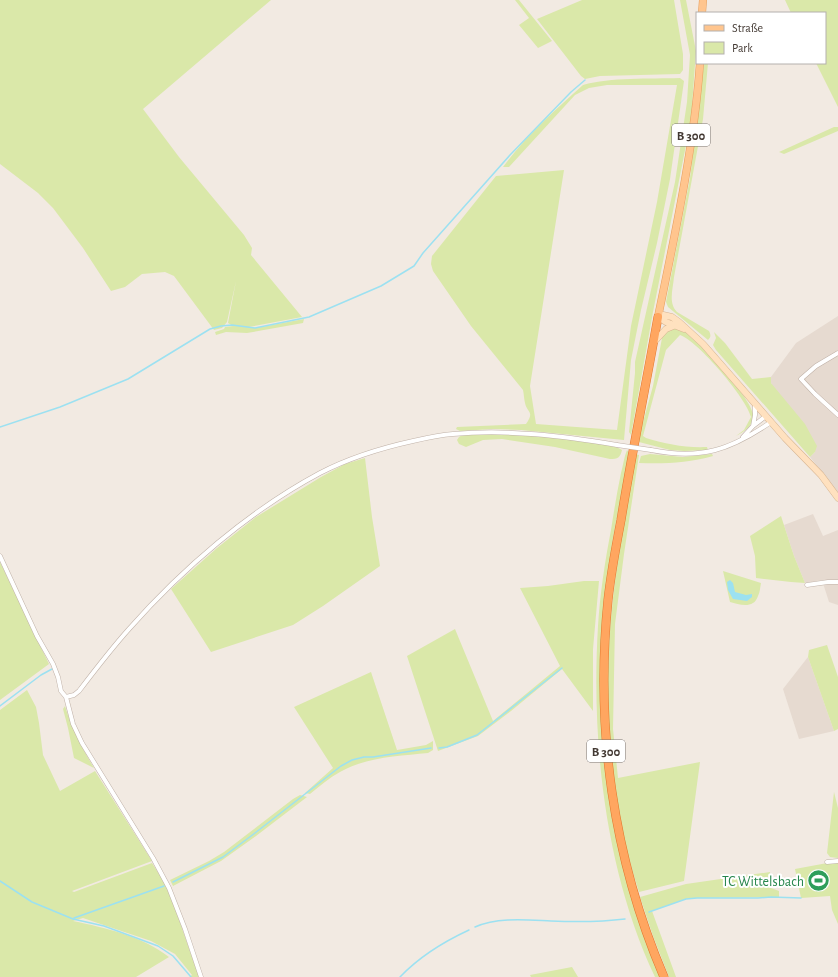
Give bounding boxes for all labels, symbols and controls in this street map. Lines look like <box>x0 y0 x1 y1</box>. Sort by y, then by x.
legend <box>696 12 826 64</box>
text: Straße <box>732 22 763 34</box>
text: Park <box>732 42 753 54</box>
road number: B 300 <box>672 124 710 146</box>
road number: B 300 <box>587 740 625 762</box>
sports icon: TC Wittelsbach <box>806 868 832 894</box>
place label: TC Wittelsbach <box>722 875 804 889</box>

